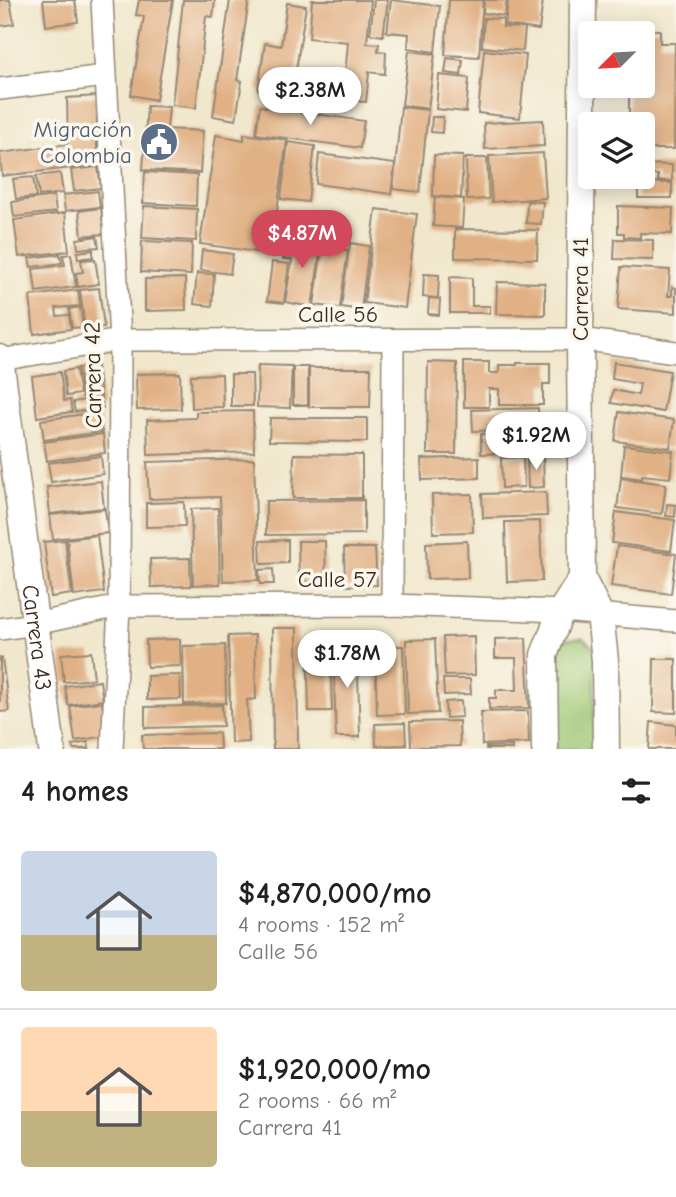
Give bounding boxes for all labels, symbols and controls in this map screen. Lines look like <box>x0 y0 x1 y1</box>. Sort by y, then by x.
north arrow <box>578 21 654 98</box>
map controls <box>578 21 655 189</box>
pin: $2.38M <box>253 68 367 127</box>
text: $2.38M <box>274 76 346 103</box>
button: layers <box>578 112 655 189</box>
place label: Migración Colombia <box>34 116 132 169</box>
public building icon: Migración Colombia <box>138 121 180 163</box>
pin: $4.87M <box>245 210 359 270</box>
text: $4.87M <box>267 219 337 246</box>
street label: Carrera 41 <box>567 237 594 341</box>
street label: Calle 56 <box>298 301 378 328</box>
street label: Carrera 42 <box>79 321 107 429</box>
pin: $1.92M <box>479 412 593 472</box>
text: $1.92M <box>501 421 571 448</box>
street label: Calle 57 <box>298 566 376 593</box>
street label: Carrera 43 <box>17 583 58 692</box>
pin: $1.78M <box>290 630 404 690</box>
text: $1.78M <box>313 639 381 666</box>
icon: filters <box>617 772 655 810</box>
text: 4 homes <box>21 774 128 809</box>
text: $4,870,000/mo <box>238 876 432 911</box>
icon: home <box>77 879 161 963</box>
text: 4 rooms · 152 m² <box>238 911 404 938</box>
text: Calle 56 <box>238 938 318 965</box>
text: $1,920,000/mo <box>238 1052 431 1087</box>
icon: home <box>77 1055 161 1139</box>
text: 2 rooms · 66 m² <box>238 1087 396 1114</box>
text: Carrera 41 <box>238 1114 342 1141</box>

